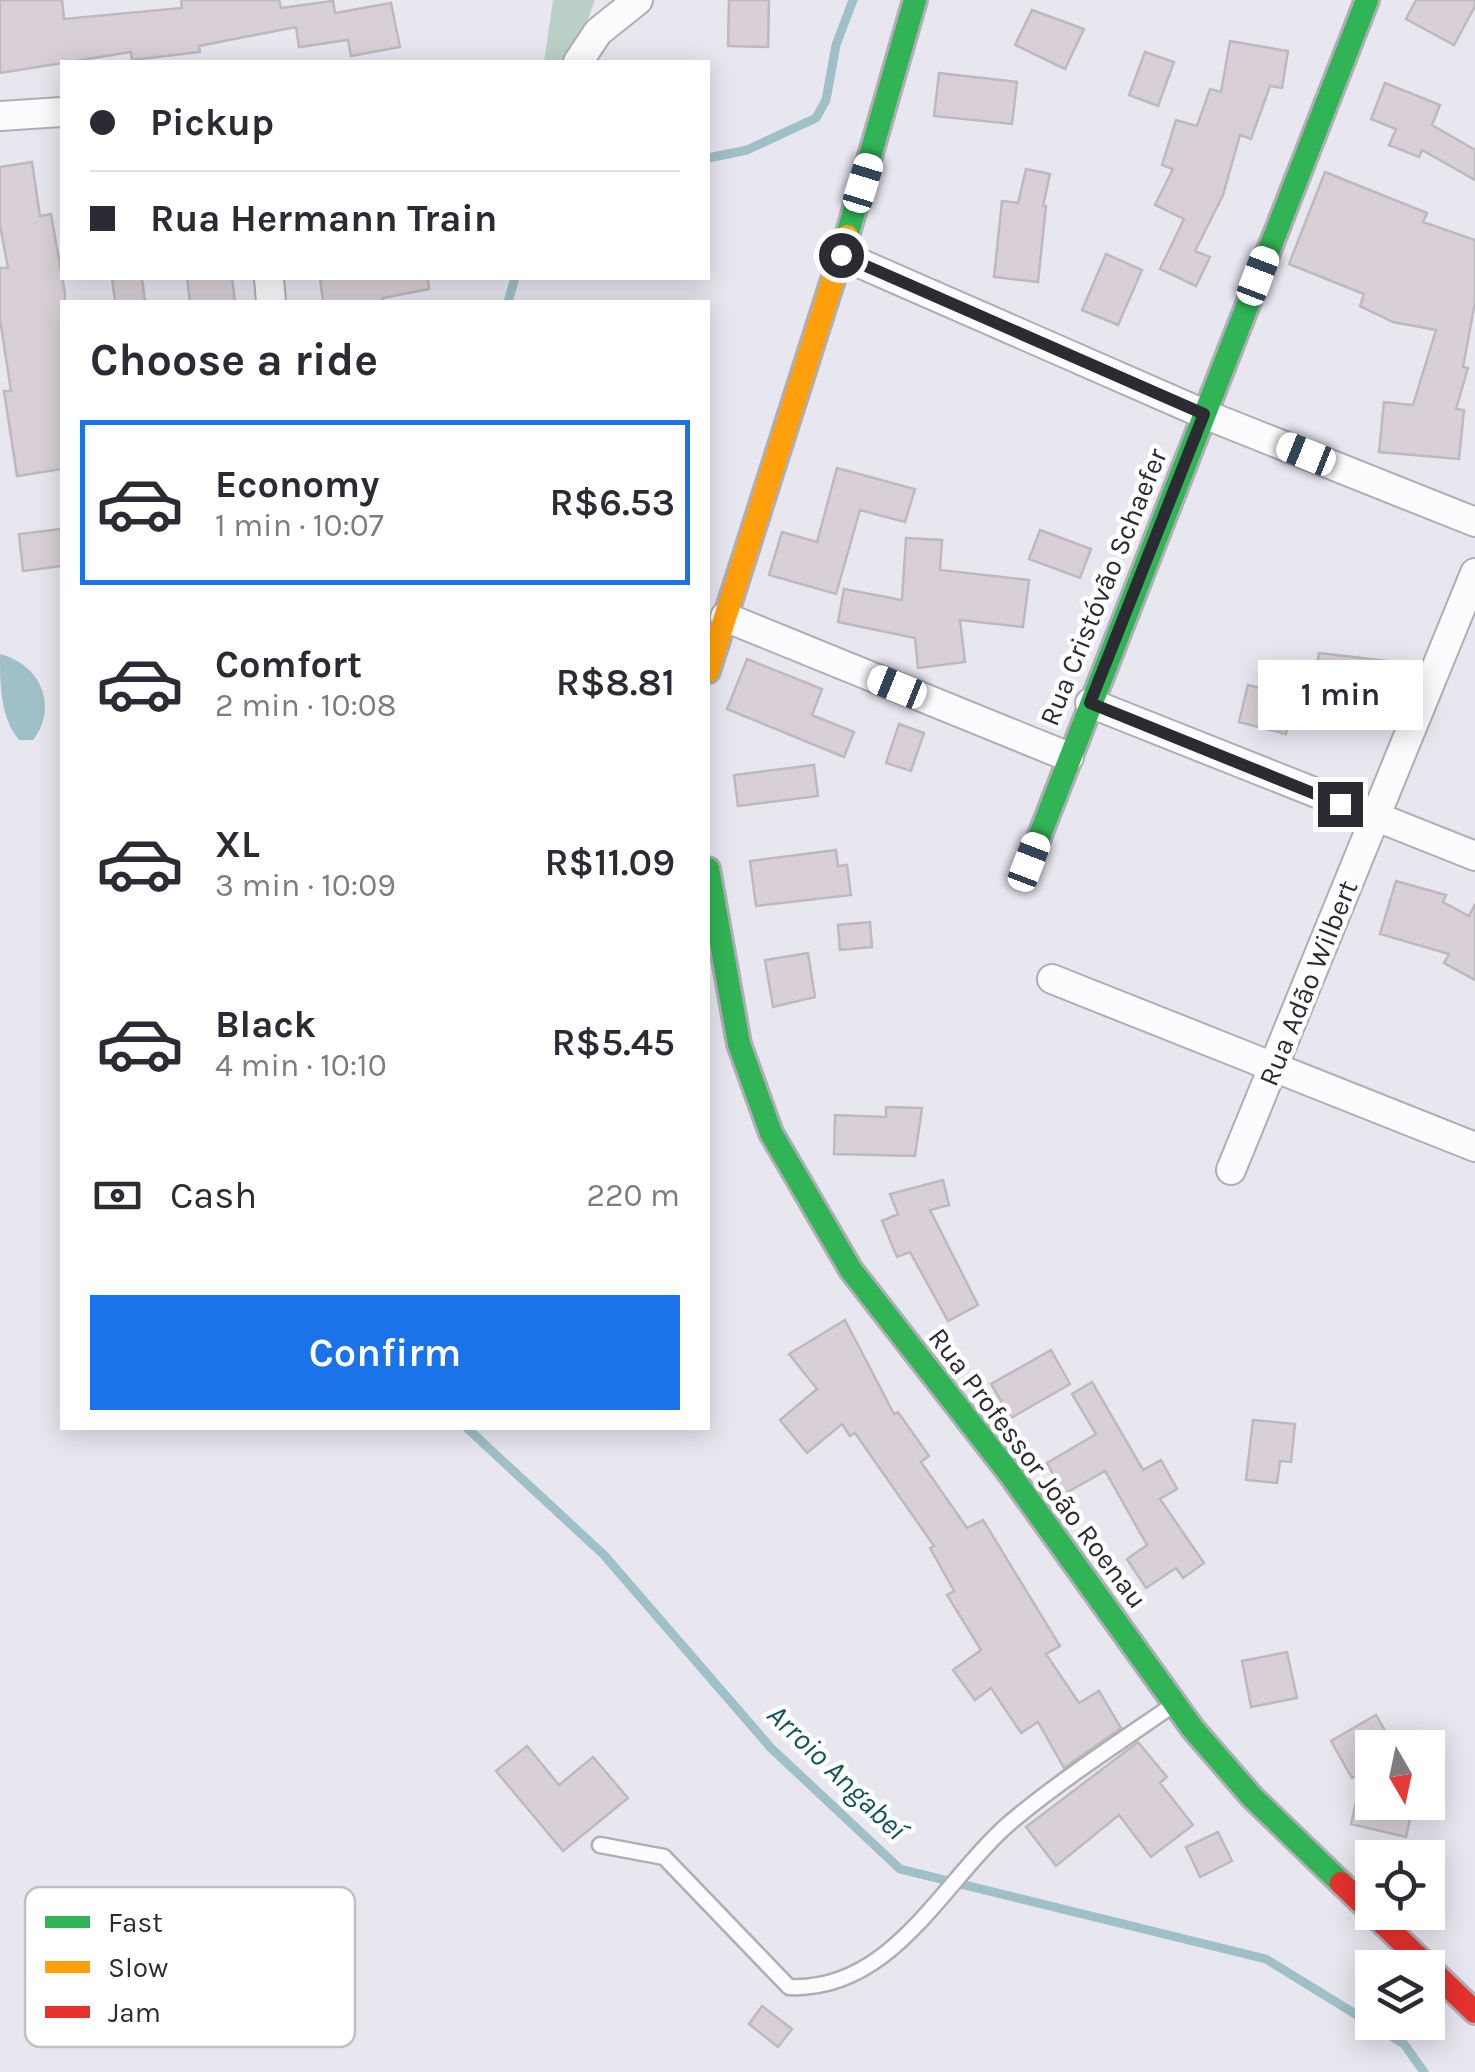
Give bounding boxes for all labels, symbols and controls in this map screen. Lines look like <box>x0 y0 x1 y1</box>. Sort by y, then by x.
text: Pickup <box>150 100 274 145</box>
car <box>840 150 886 216</box>
text: Rua Hermann Train <box>150 196 498 241</box>
route start <box>819 233 864 278</box>
car <box>1233 243 1283 309</box>
text: Choose a ride <box>90 334 378 386</box>
car <box>1273 429 1339 479</box>
street label: Rua Cristóvão Schaefer <box>1032 443 1174 730</box>
icon: car <box>95 458 185 548</box>
text: Economy <box>215 462 379 507</box>
text: R$6.53 <box>550 480 675 525</box>
text: 1 min · 10:07 <box>215 507 384 544</box>
icon: car <box>95 638 185 728</box>
text: Comfort <box>215 642 362 687</box>
callout: 1 min <box>1258 659 1422 729</box>
text: R$8.81 <box>556 660 675 705</box>
car <box>864 662 930 712</box>
text: 1 min <box>1301 676 1380 713</box>
text: 2 min · 10:08 <box>215 687 396 724</box>
route end <box>1318 782 1363 827</box>
icon: car <box>95 818 185 908</box>
text: XL <box>215 822 260 867</box>
car <box>1004 829 1054 895</box>
text: R$11.09 <box>544 840 675 885</box>
text: 3 min · 10:09 <box>215 867 396 904</box>
street label: Rua Adão Wilbert <box>1252 875 1364 1091</box>
icon: car <box>95 998 185 1088</box>
text: Black <box>215 1002 316 1047</box>
text: R$5.45 <box>551 1020 675 1065</box>
text: 4 min · 10:10 <box>215 1047 387 1084</box>
icon: cash <box>90 1168 145 1223</box>
text: Cash <box>170 1173 257 1218</box>
text: 220 m <box>586 1177 680 1214</box>
button: Confirm <box>90 1295 680 1410</box>
street label: Rua Professor João Roenau <box>922 1321 1154 1615</box>
water label: Arroio Angabeí <box>760 1697 916 1849</box>
north arrow <box>1355 1730 1445 1820</box>
map controls <box>1355 1730 1445 2040</box>
button: locate <box>1355 1840 1445 1930</box>
legend <box>25 1887 355 2047</box>
text: Fast <box>108 1906 163 1939</box>
button: layers <box>1355 1950 1445 2040</box>
text: Slow <box>108 1951 168 1984</box>
text: Jam <box>108 1996 161 2029</box>

